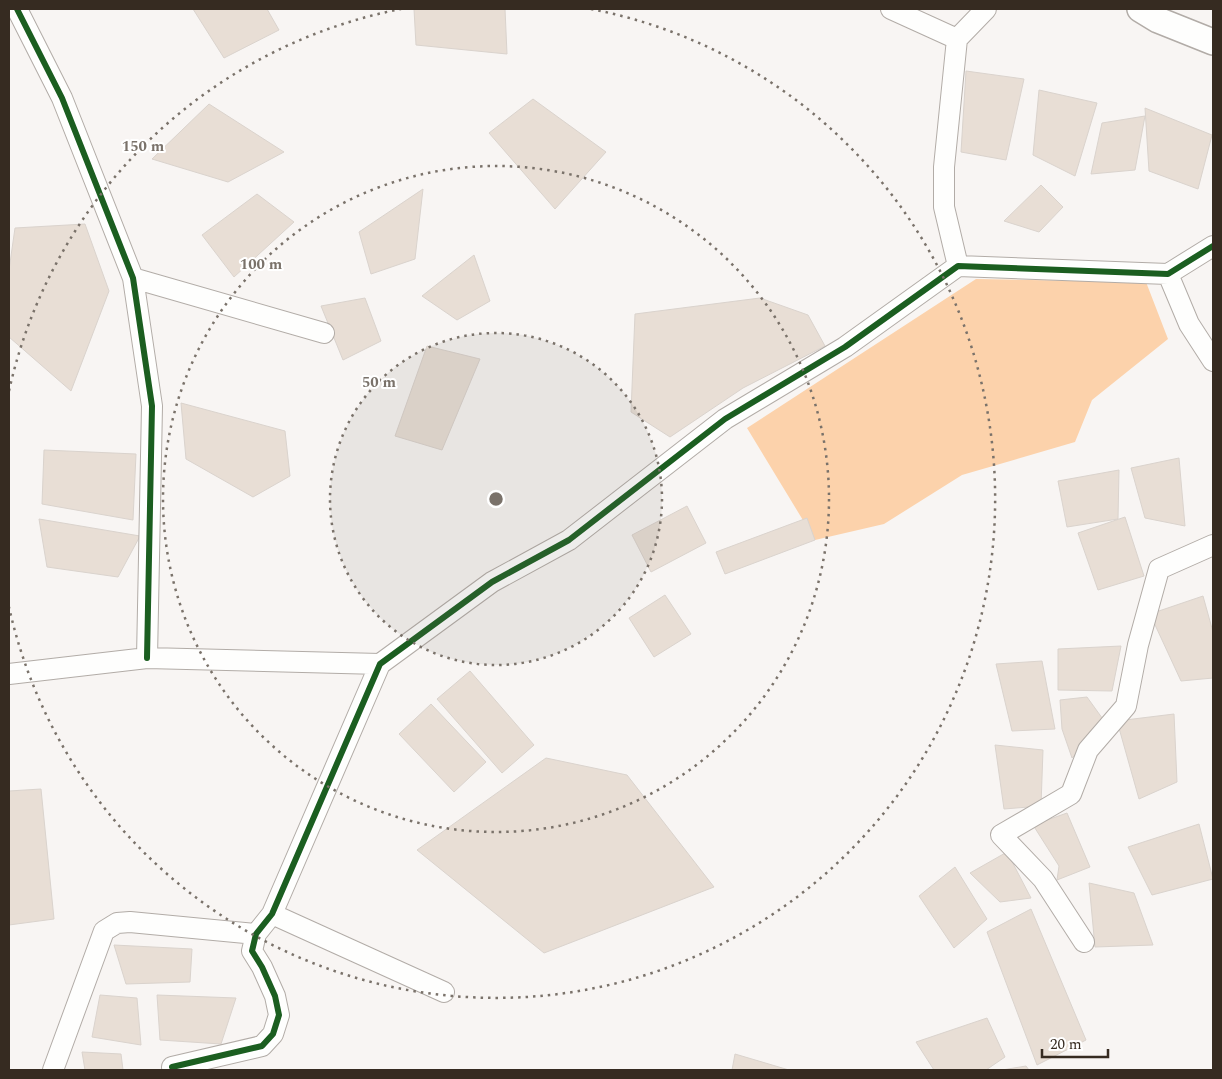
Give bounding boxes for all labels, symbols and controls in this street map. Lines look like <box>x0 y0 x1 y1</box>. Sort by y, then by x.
text: 150 m <box>122 135 165 158</box>
text: 100 m <box>240 253 283 276</box>
text: 50 m <box>362 371 397 394</box>
centre of rings <box>487 490 505 508</box>
scale bar <box>1042 1026 1108 1058</box>
text: 20 m <box>1050 1033 1082 1056</box>

